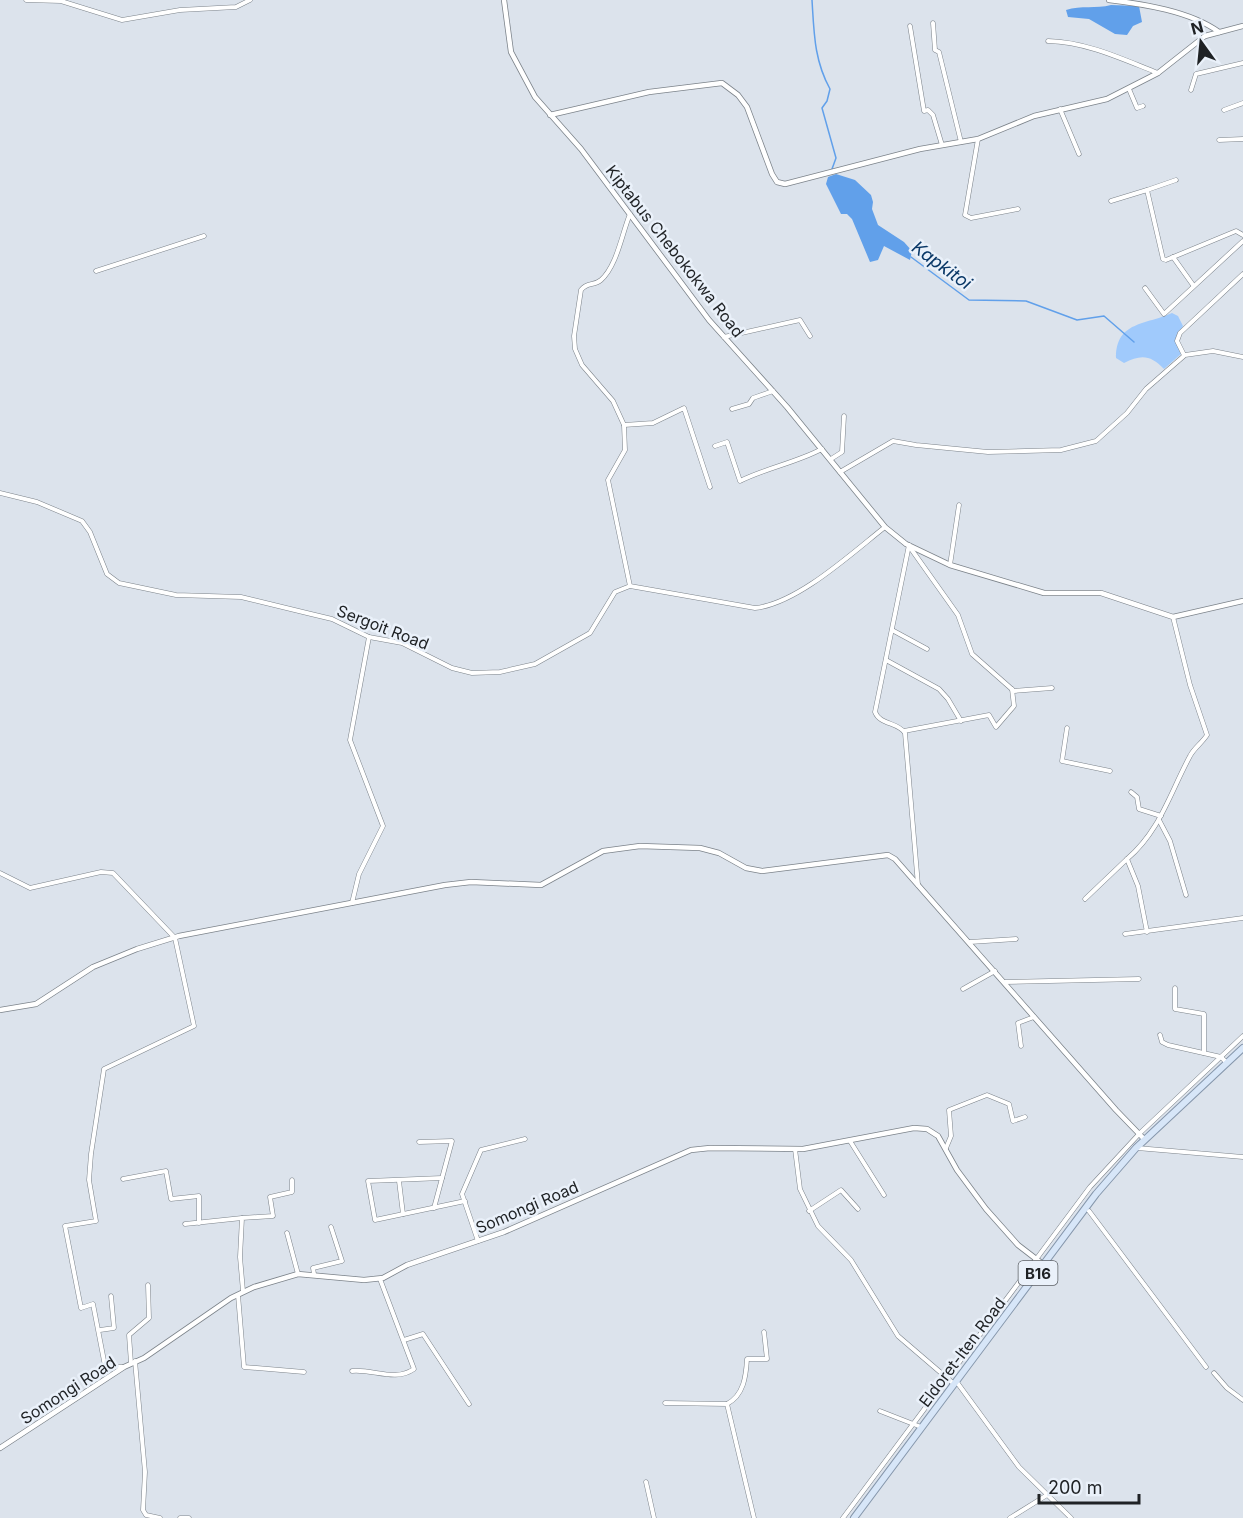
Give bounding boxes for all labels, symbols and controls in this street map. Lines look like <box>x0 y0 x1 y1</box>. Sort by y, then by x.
north arrow <box>1171 12 1231 72</box>
text: N <box>1189 16 1206 39</box>
street label: Kiptabus Chebokokwa Road <box>602 161 748 341</box>
water label: Kapkitoi <box>908 236 976 294</box>
street label: Sergoit Road <box>334 600 432 654</box>
street label: Somongi Road <box>473 1176 581 1238</box>
road number: B16 <box>1018 1261 1058 1285</box>
street label: Eldoret-Iten Road <box>914 1293 1010 1411</box>
street label: Somongi Road <box>17 1352 119 1428</box>
scale bar <box>1039 1467 1140 1505</box>
text: 200 m <box>1048 1477 1103 1498</box>

